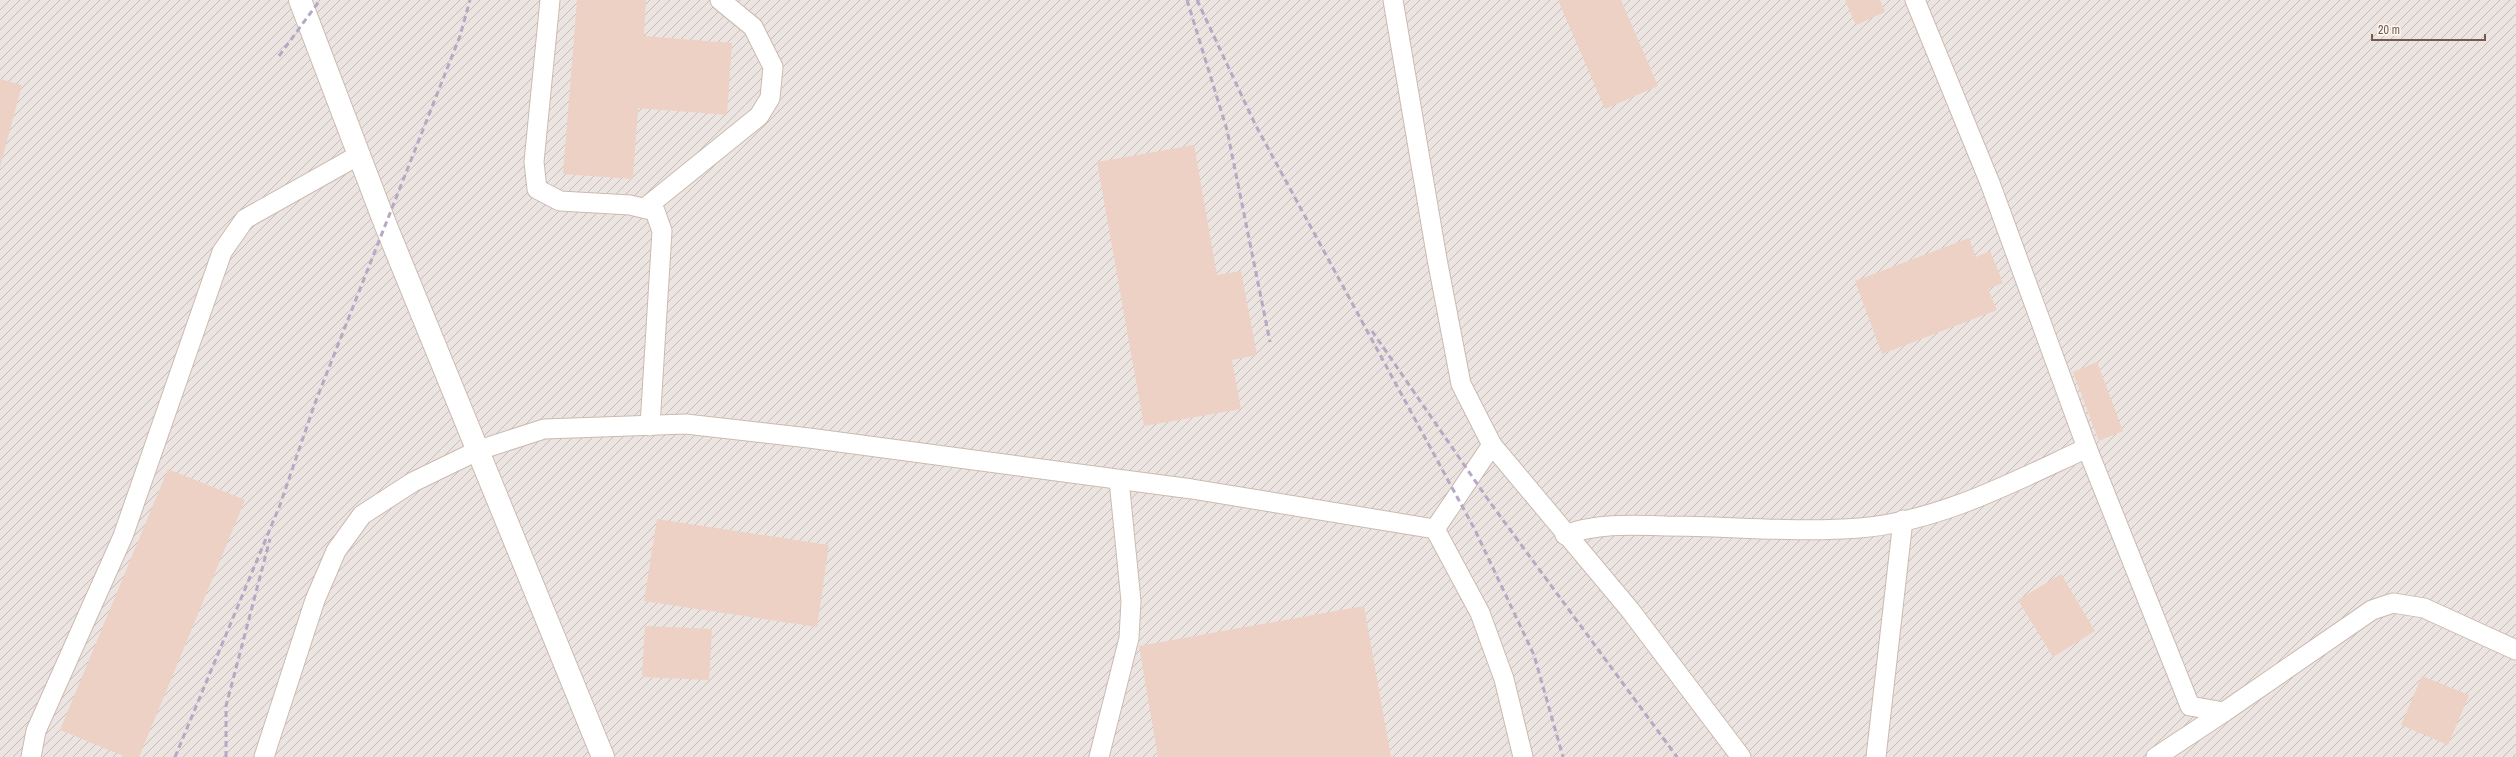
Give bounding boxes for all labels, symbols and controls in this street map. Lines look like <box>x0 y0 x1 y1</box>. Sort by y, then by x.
scale bar <box>2372 16 2485 42</box>
text: 20 m <box>2378 22 2400 38</box>

